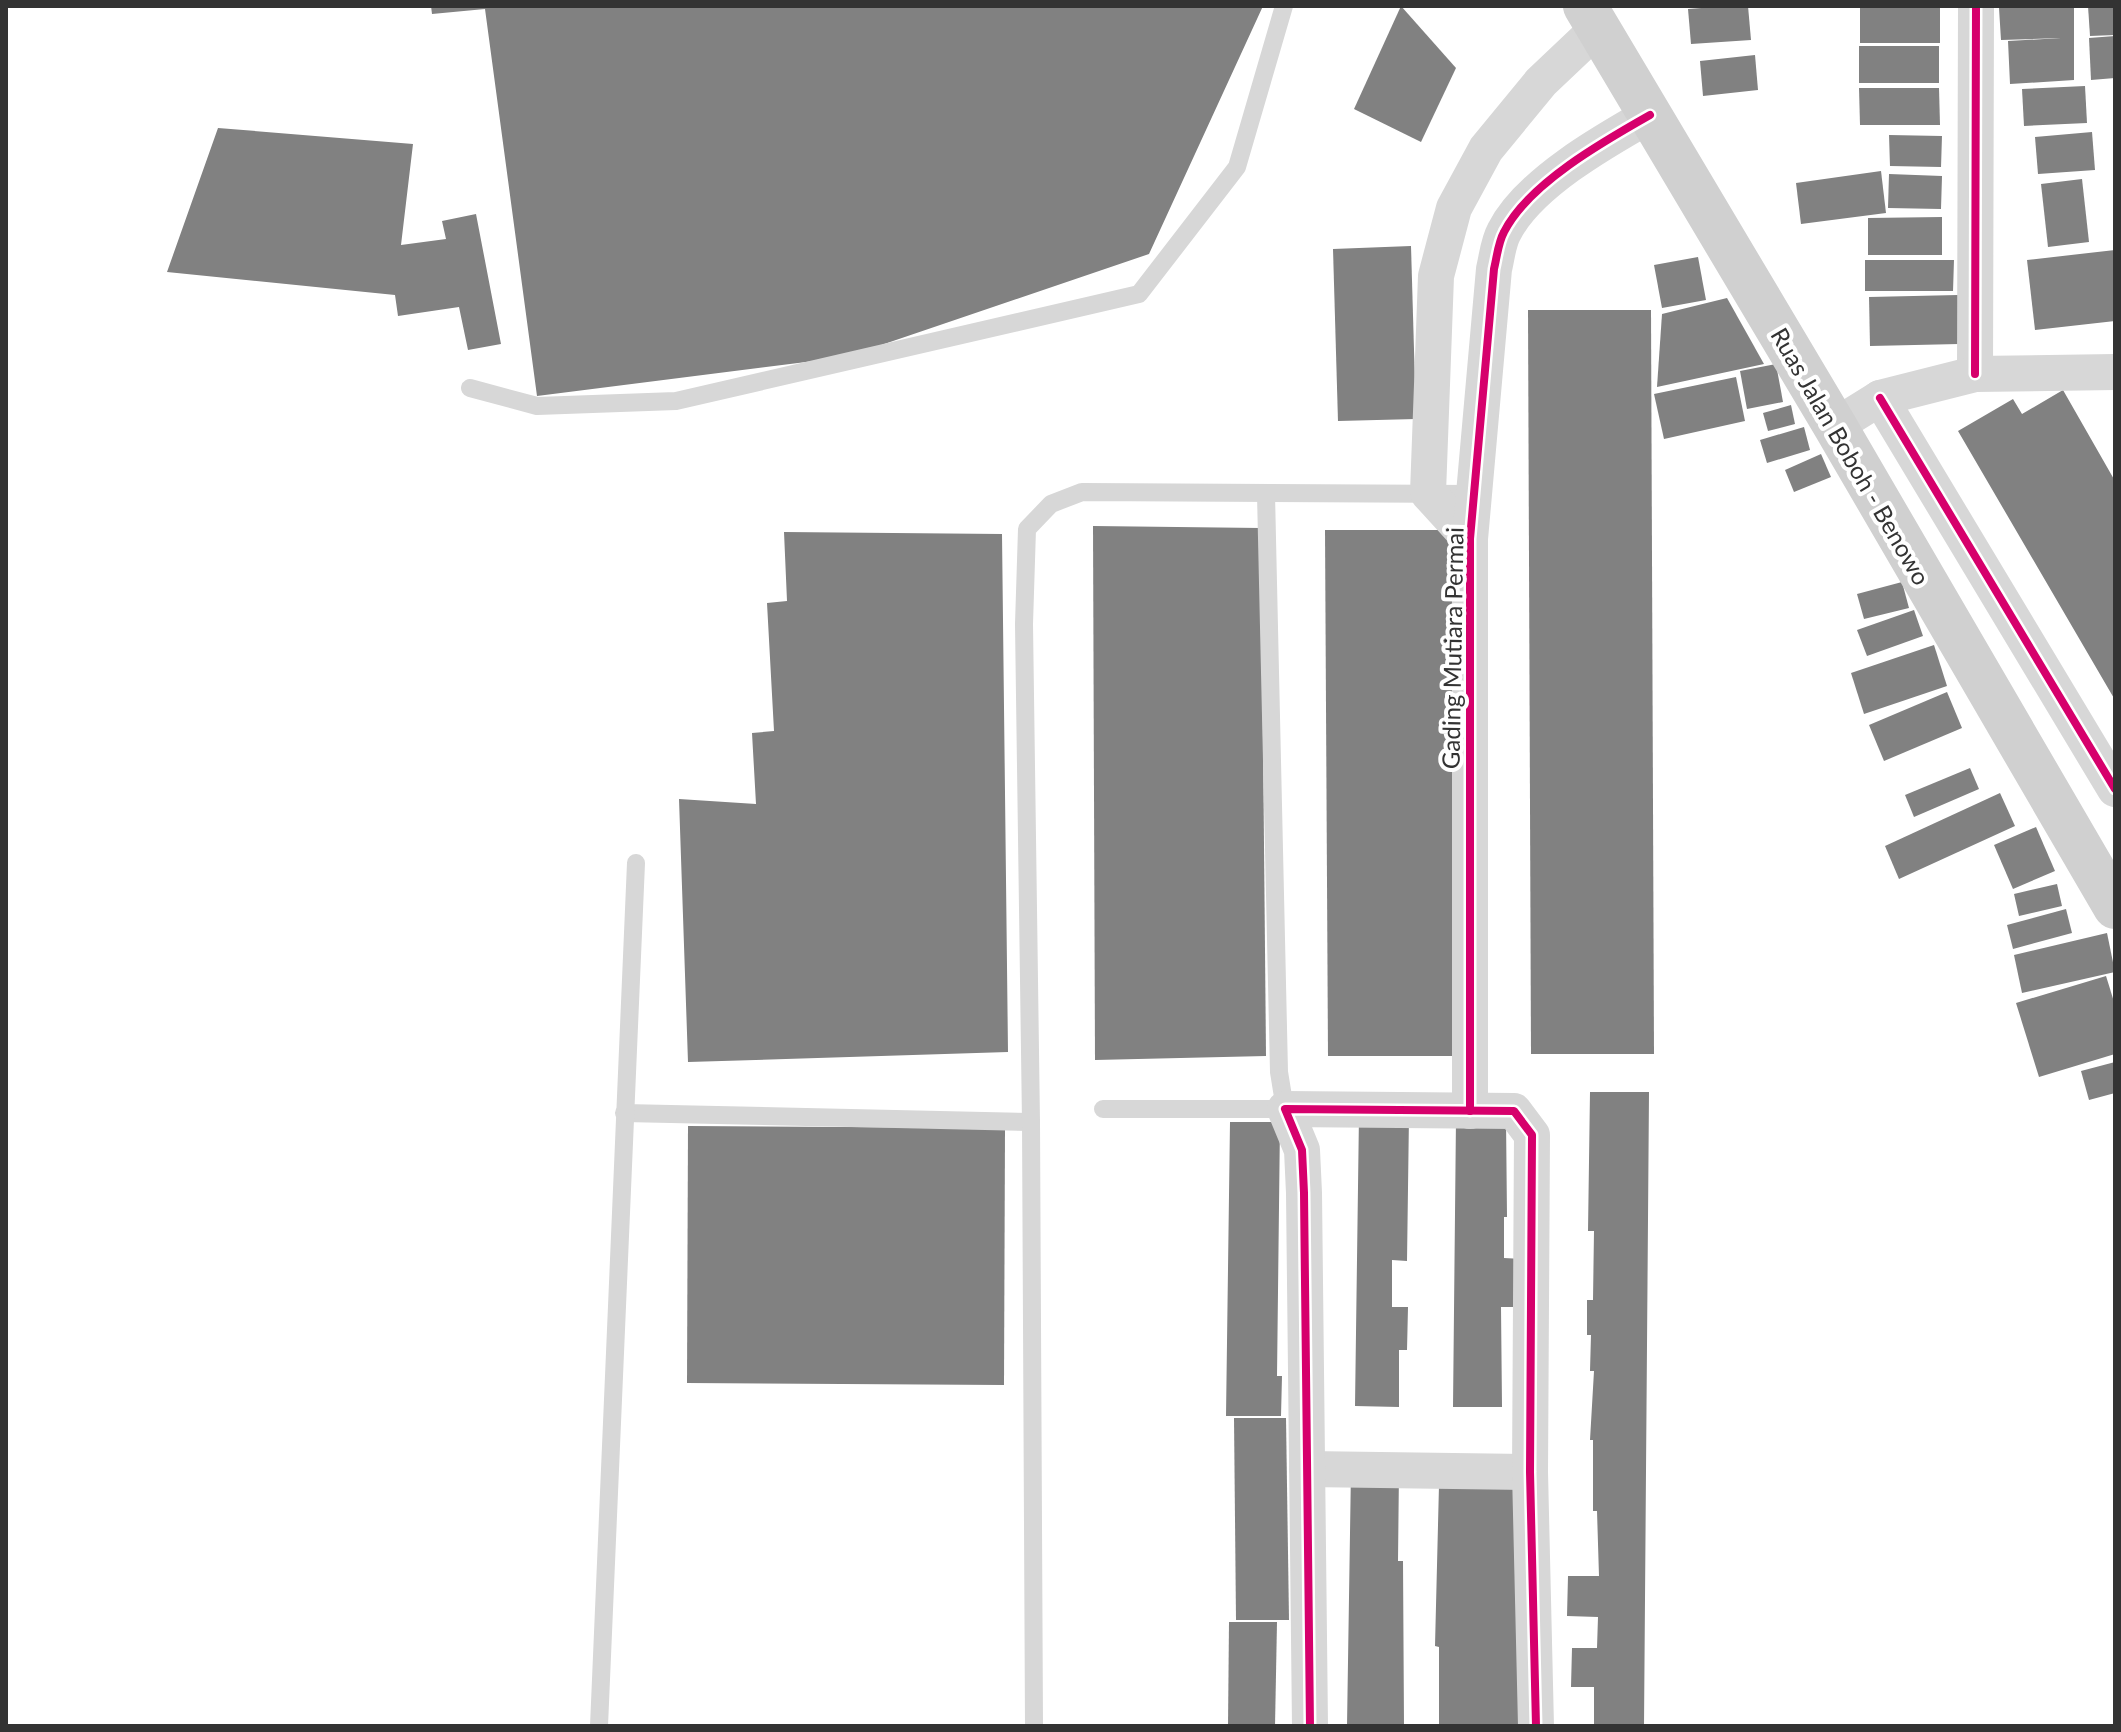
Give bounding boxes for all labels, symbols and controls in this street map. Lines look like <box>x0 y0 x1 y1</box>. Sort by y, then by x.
street label: Ruas Jalan Boboh - Benowo <box>1765 322 1937 590</box>
street label: Gading Mutiara Permai <box>1435 527 1469 769</box>

